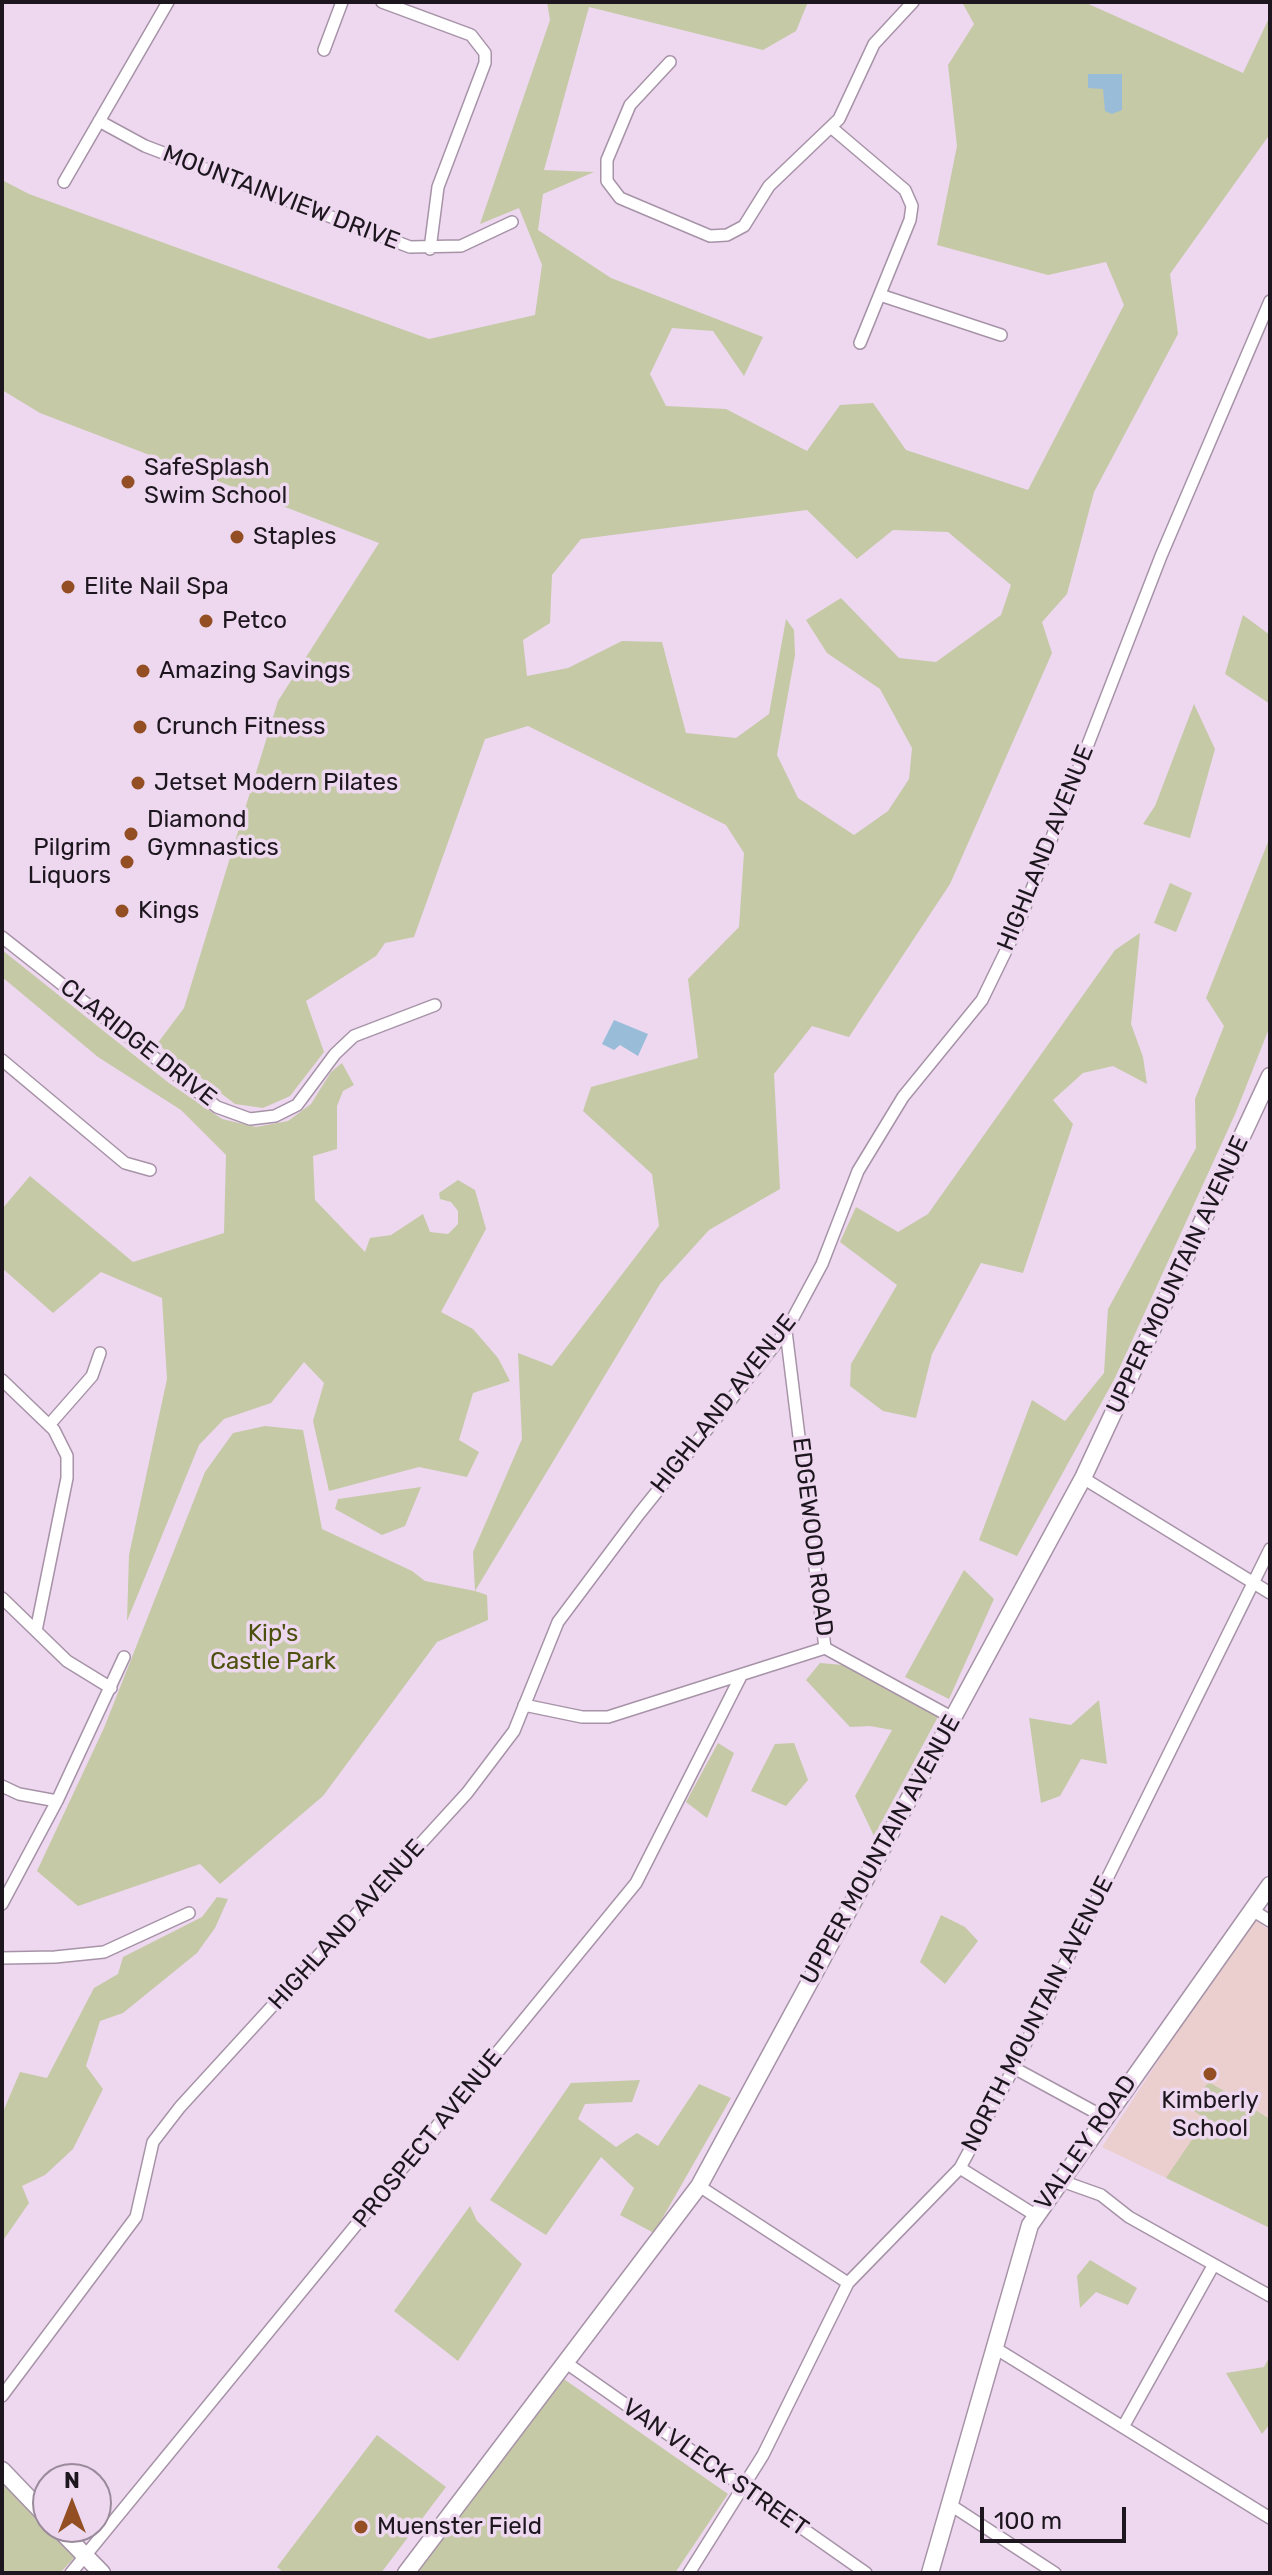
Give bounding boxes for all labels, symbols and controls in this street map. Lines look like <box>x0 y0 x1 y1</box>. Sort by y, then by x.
street label: MOUNTAINVIEW DRIVE <box>159 140 403 256</box>
place label: SafeSplash Swim School <box>144 454 287 510</box>
marker: SafeSplash Swim School <box>119 473 137 491</box>
place label: Staples <box>253 523 336 551</box>
marker: Staples <box>228 528 246 546</box>
place label: Elite Nail Spa <box>84 573 229 601</box>
marker: Elite Nail Spa <box>59 578 77 596</box>
place label: Petco <box>222 607 287 635</box>
marker: Petco <box>197 612 215 630</box>
place label: Amazing Savings <box>159 657 351 685</box>
marker: Amazing Savings <box>134 662 152 680</box>
place label: Crunch Fitness <box>156 713 326 741</box>
marker: Crunch Fitness <box>131 718 149 736</box>
street label: HIGHLAND AVENUE <box>992 741 1100 955</box>
place label: Jetset Modern Pilates <box>154 769 398 797</box>
marker: Jetset Modern Pilates <box>129 774 147 792</box>
place label: Diamond Gymnastics <box>147 806 279 862</box>
marker: Diamond Gymnastics <box>122 825 140 843</box>
place label: Pilgrim Liquors <box>28 834 111 890</box>
marker: Pilgrim Liquors <box>118 853 136 871</box>
place label: Kings <box>138 897 199 925</box>
marker: Kings <box>113 902 131 920</box>
street label: CLARIDGE DRIVE <box>54 973 222 1113</box>
street label: UPPER MOUNTAIN AVENUE <box>1101 1132 1255 1418</box>
street label: HIGHLAND AVENUE <box>645 1309 803 1499</box>
street label: EDGEWOOD ROAD <box>786 1436 838 1638</box>
park label: Kip's Castle Park <box>210 1620 336 1676</box>
street label: UPPER MOUNTAIN AVENUE <box>795 1710 967 1990</box>
street label: HIGHLAND AVENUE <box>263 1834 431 2016</box>
street label: NORTH MOUNTAIN AVENUE <box>956 1872 1120 2156</box>
street label: PROSPECT AVENUE <box>347 2044 509 2234</box>
marker: Kimberly School <box>1201 2065 1219 2083</box>
street label: VALLEY ROAD <box>1029 2070 1143 2216</box>
place label: Kimberly School <box>1161 2087 1259 2143</box>
street label: VAN VLECK STREET <box>616 2393 814 2543</box>
north arrow <box>32 2463 112 2543</box>
text: N <box>64 2467 80 2494</box>
scale bar <box>984 2491 1130 2541</box>
text: 100 m <box>994 2507 1062 2535</box>
place label: Muenster Field <box>377 2513 542 2541</box>
marker: Muenster Field <box>352 2518 370 2536</box>

